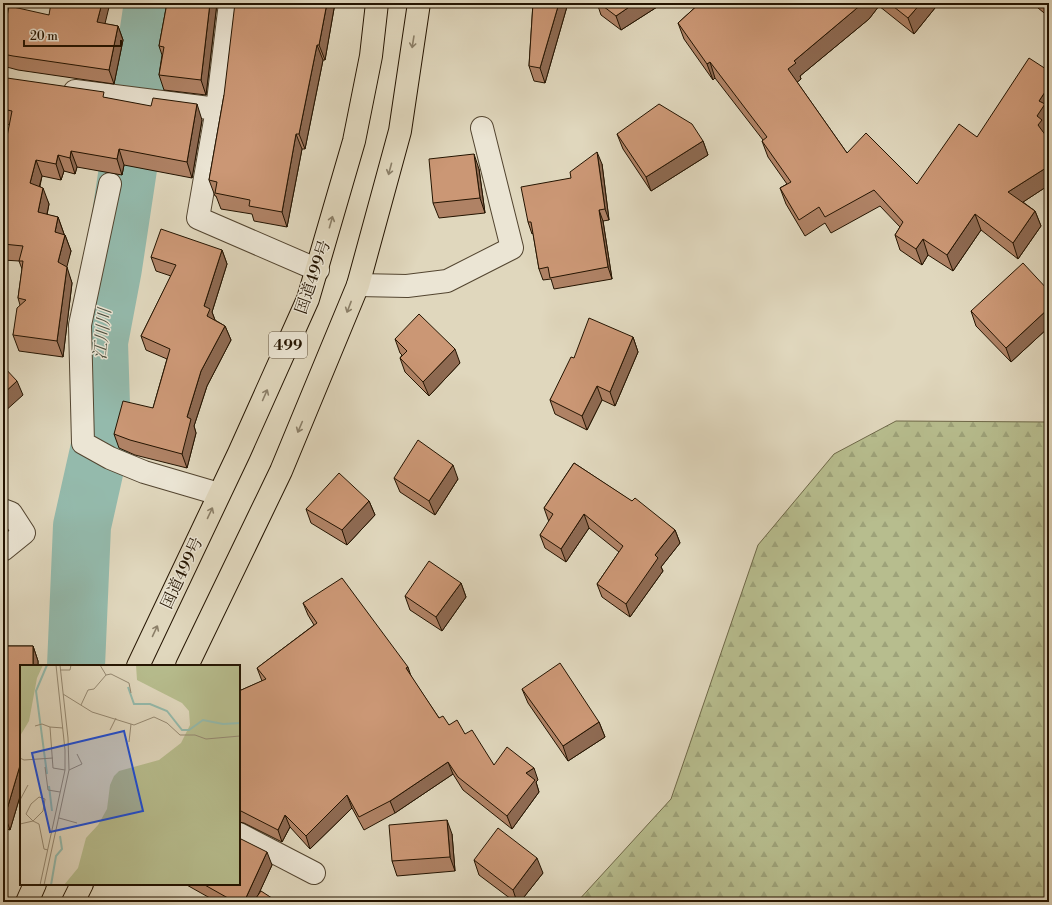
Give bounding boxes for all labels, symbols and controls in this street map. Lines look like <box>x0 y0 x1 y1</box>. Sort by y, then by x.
scale bar <box>24 22 121 48</box>
text: 20 m <box>30 29 58 44</box>
one-way arrow <box>409 35 417 48</box>
one-way arrow <box>385 162 393 175</box>
one-way arrow <box>328 216 335 229</box>
street label: 国道499号 <box>291 237 335 317</box>
one-way arrow <box>345 301 353 313</box>
water label: 江川川 <box>89 306 117 361</box>
road number: 499 <box>269 332 307 358</box>
one-way arrow <box>262 390 269 402</box>
one-way arrow <box>295 421 303 433</box>
one-way arrow <box>207 507 214 519</box>
street label: 国道499号 <box>157 534 207 612</box>
one-way arrow <box>152 625 159 637</box>
inset map <box>20 665 240 885</box>

